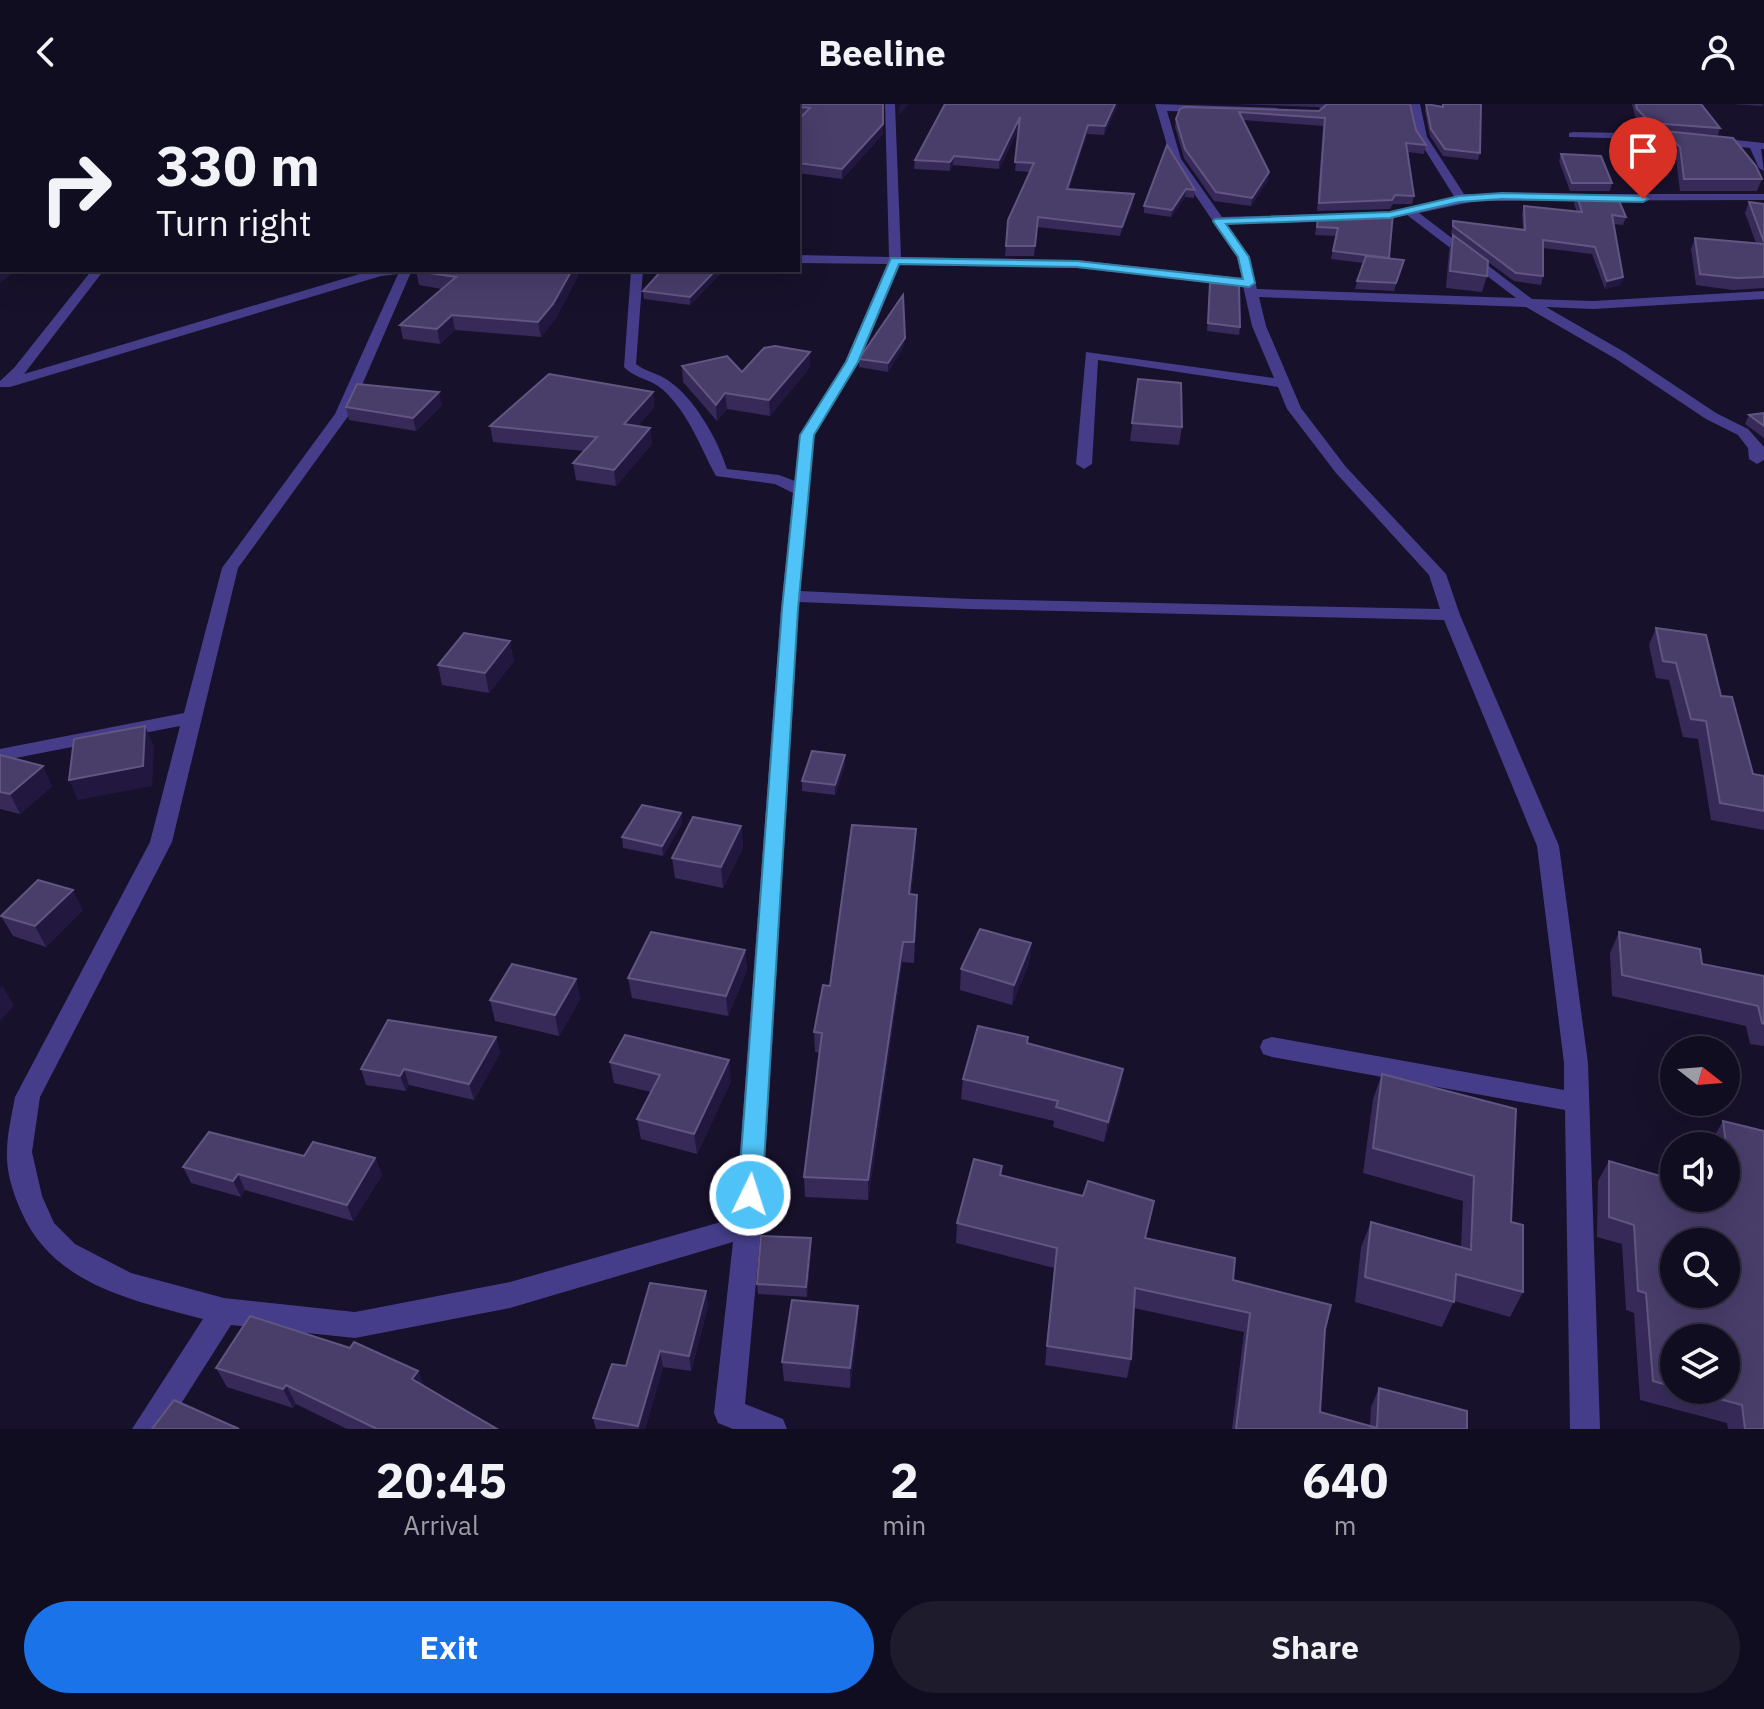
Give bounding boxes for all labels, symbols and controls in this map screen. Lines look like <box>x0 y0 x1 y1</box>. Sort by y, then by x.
text: Beeline <box>818 29 946 76</box>
icon: back <box>24 30 68 74</box>
icon: person <box>1696 30 1740 74</box>
pin <box>1609 117 1677 199</box>
text: 330 m <box>156 129 320 201</box>
icon: arrive <box>1621 129 1665 173</box>
icon: right <box>24 136 128 240</box>
text: Turn right <box>156 199 312 246</box>
north arrow <box>1660 1036 1740 1116</box>
map controls <box>1660 1036 1740 1404</box>
button: sound <box>1660 1132 1740 1212</box>
position arrow <box>708 1153 792 1237</box>
button: search <box>1660 1228 1740 1308</box>
button: layers <box>1660 1324 1740 1404</box>
text: 20:45 <box>376 1449 507 1511</box>
text: 2 <box>890 1449 919 1511</box>
text: 640 <box>1302 1449 1388 1511</box>
text: Arrival <box>403 1508 479 1542</box>
text: min <box>882 1508 926 1542</box>
text: m <box>1334 1508 1356 1542</box>
button: Exit <box>24 1601 874 1693</box>
button: Share <box>890 1601 1740 1693</box>

